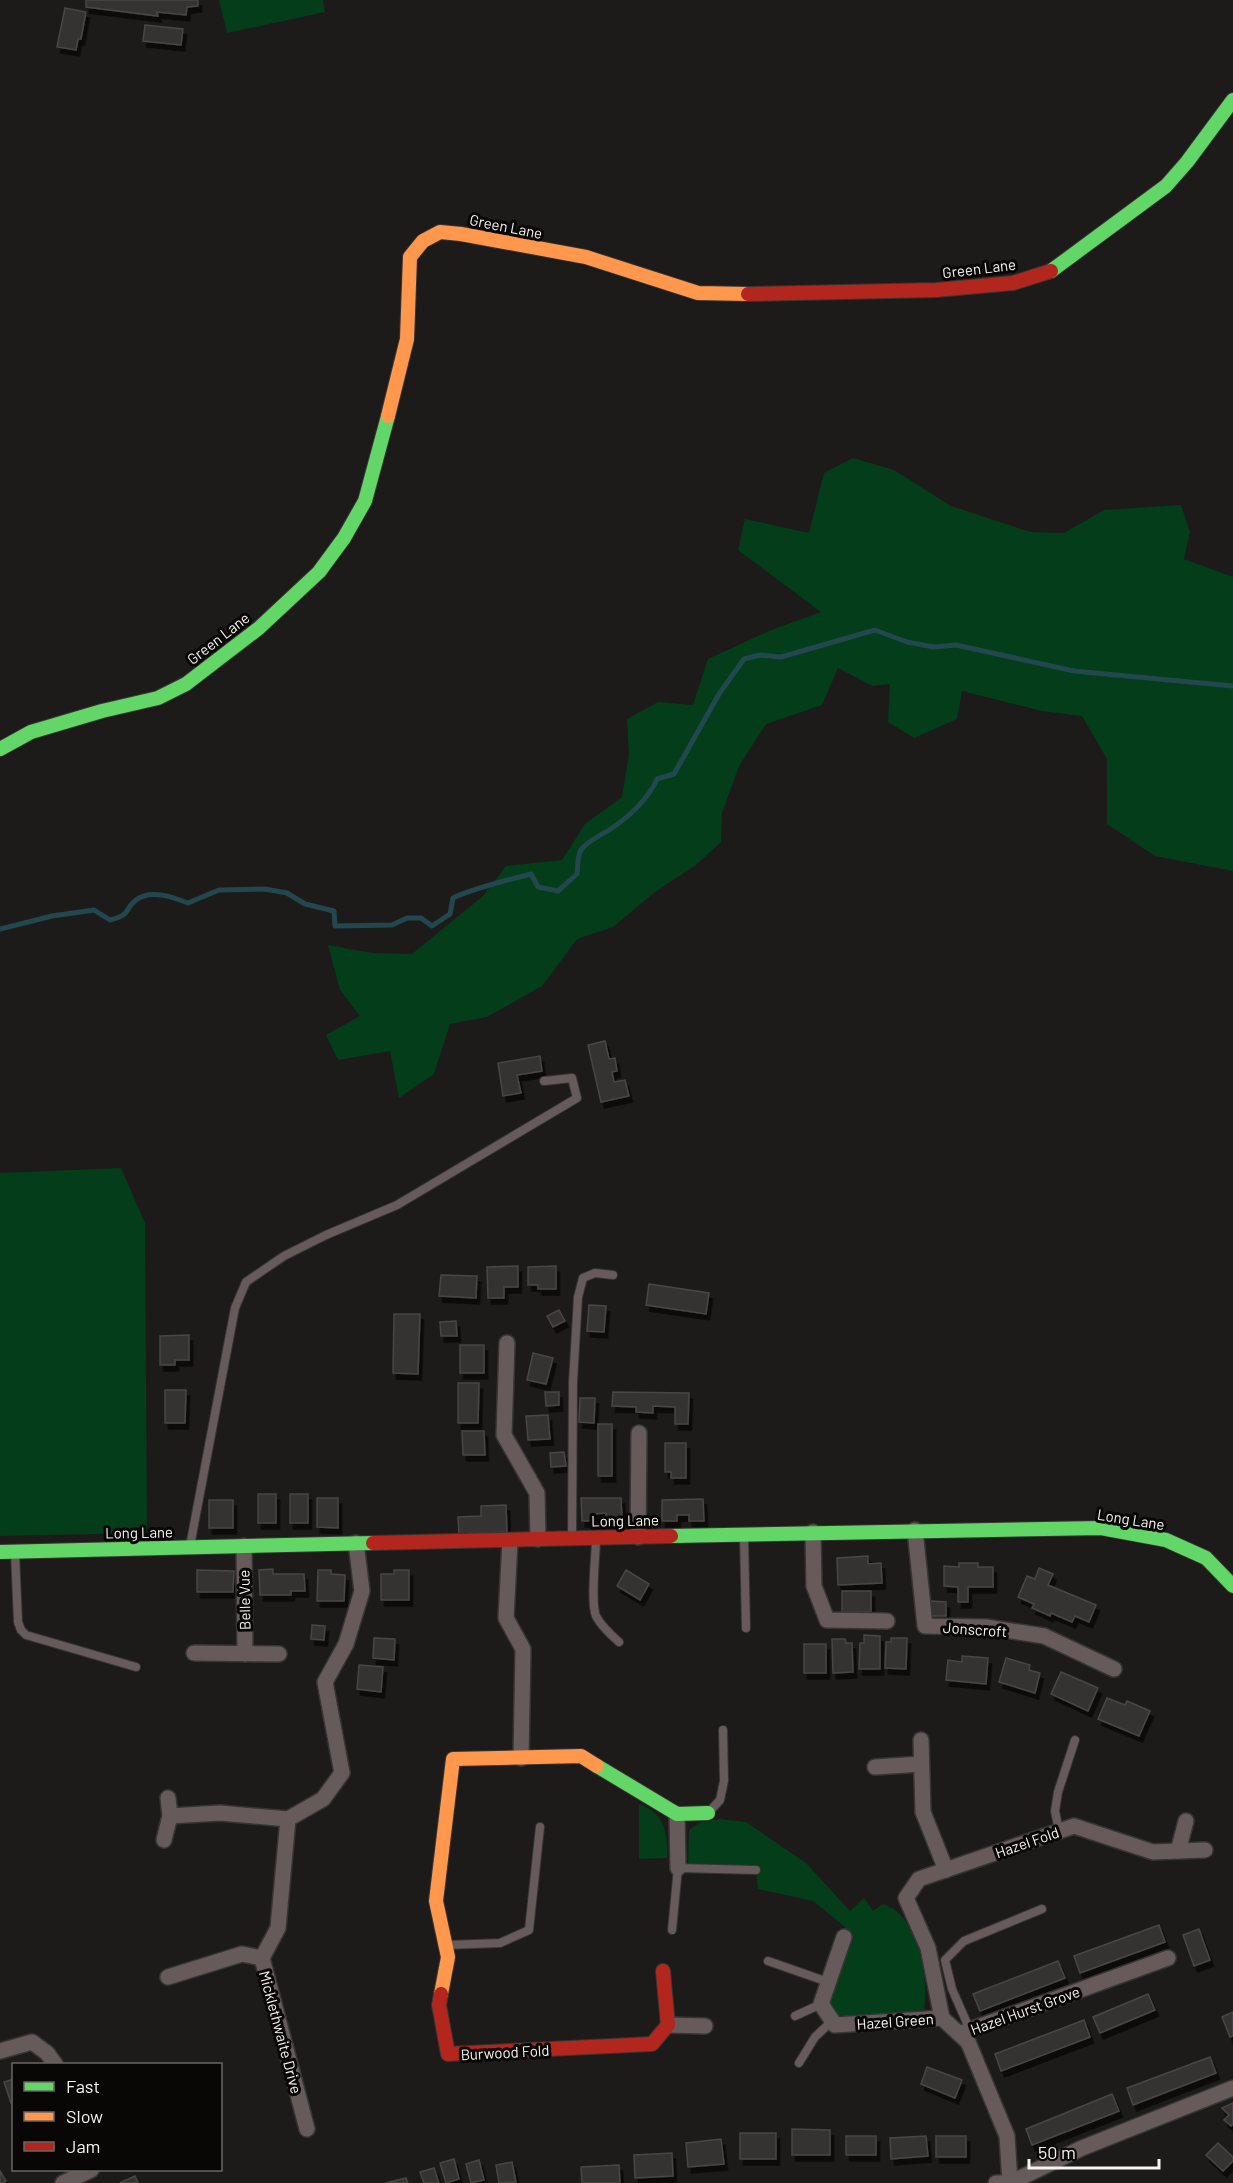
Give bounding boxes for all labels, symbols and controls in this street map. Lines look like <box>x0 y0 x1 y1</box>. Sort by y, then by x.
street label: Green Lane <box>468 210 544 242</box>
street label: Green Lane <box>941 255 1017 281</box>
street label: Green Lane <box>183 608 253 668</box>
street label: Long Lane <box>1096 1505 1166 1533</box>
street label: Long Lane <box>591 1510 659 1530</box>
street label: Long Lane <box>105 1522 173 1542</box>
street label: Belle Vue <box>234 1570 254 1630</box>
street label: Jonscroft <box>942 1618 1008 1640</box>
street label: Hazel Fold <box>993 1823 1061 1861</box>
street label: Micklethwaite Drive <box>256 1969 306 2095</box>
street label: Hazel Hurst Grove <box>968 1982 1082 2038</box>
street label: Hazel Green <box>856 2009 934 2033</box>
street label: Burwood Fold <box>460 2041 550 2063</box>
legend <box>12 2063 222 2171</box>
text: Fast <box>66 2075 100 2097</box>
text: Slow <box>66 2105 103 2127</box>
scale bar <box>1029 2132 1160 2170</box>
text: Jam <box>66 2135 100 2157</box>
text: 50 m <box>1038 2141 1076 2163</box>

